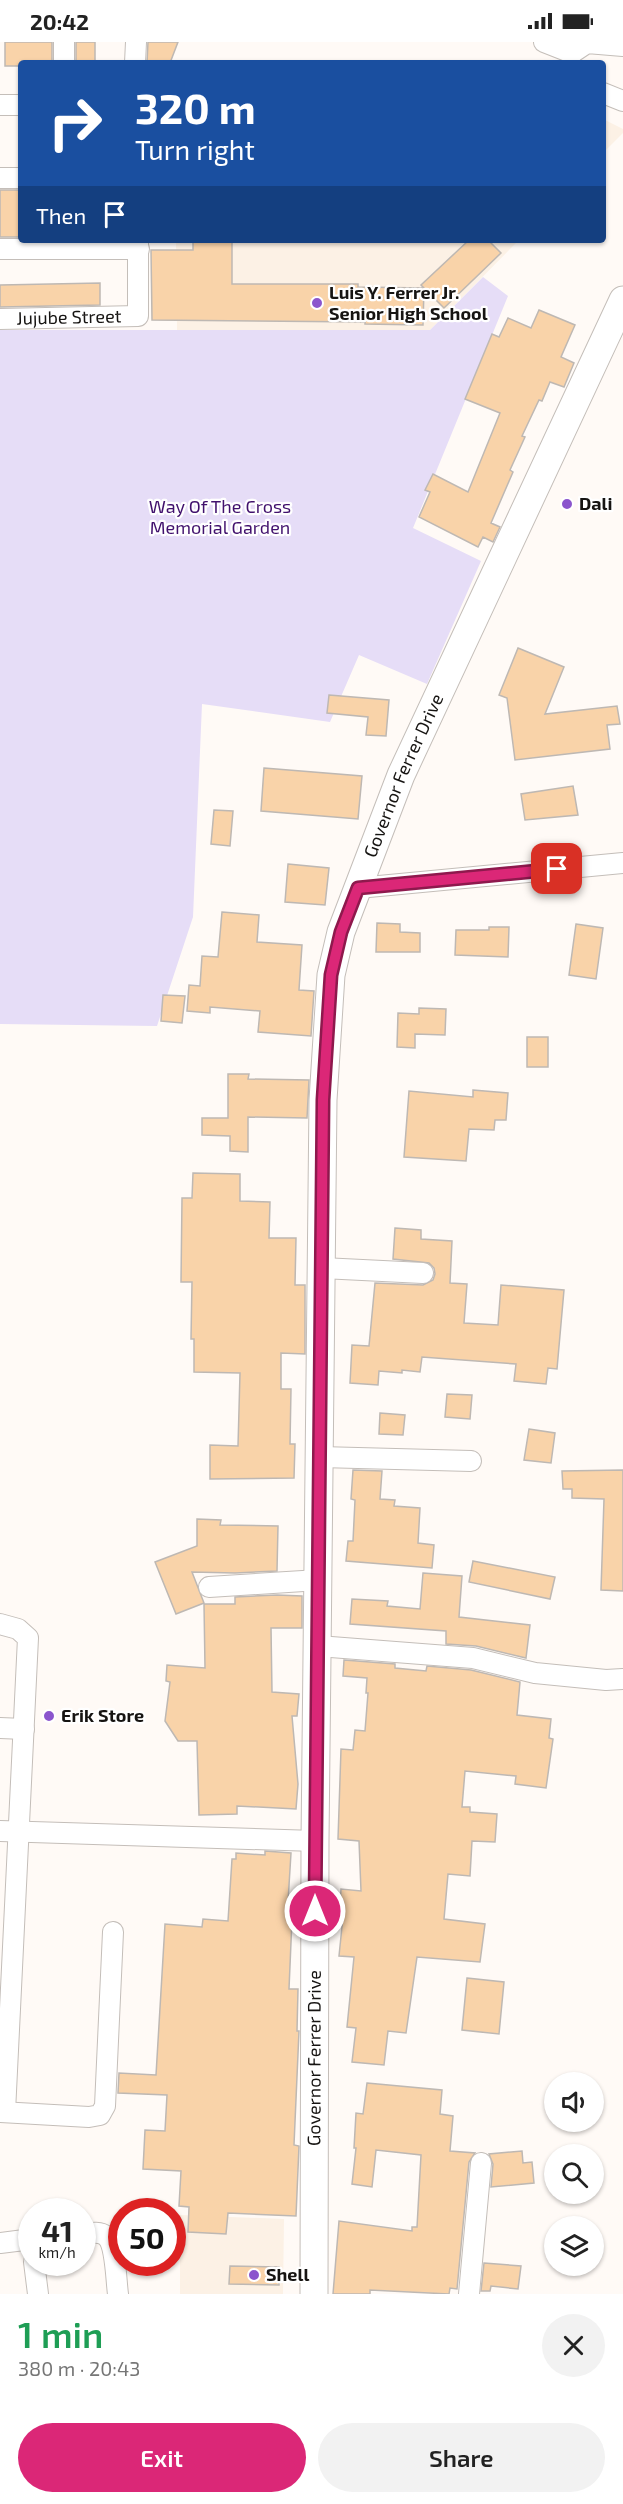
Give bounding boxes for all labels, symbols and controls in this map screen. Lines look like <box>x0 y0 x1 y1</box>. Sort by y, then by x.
text: 20:42 <box>30 8 89 34</box>
text: 320 m <box>135 82 256 132</box>
icon: right <box>36 84 114 162</box>
text: Turn right <box>135 133 255 165</box>
icon: arrive <box>98 198 131 231</box>
text: Then <box>36 202 86 228</box>
place label: Luis Y. Ferrer Jr. Senior High School <box>329 281 488 324</box>
marker: Luis Y. Ferrer Jr. Senior High School <box>310 296 324 310</box>
street label: Jujube Street <box>16 304 122 329</box>
place label: Dali <box>579 492 612 514</box>
park label: Way Of The Cross Memorial Garden <box>149 495 291 538</box>
marker: Dali <box>560 497 574 511</box>
street label: Governor Ferrer Drive <box>359 690 448 860</box>
pin <box>531 843 582 894</box>
icon: arrive <box>540 852 573 885</box>
place label: Erik Store <box>61 1704 144 1726</box>
marker: Erik Store <box>42 1709 56 1723</box>
position arrow <box>283 1879 347 1943</box>
street label: Governor Ferrer Drive <box>302 1970 325 2146</box>
map controls <box>544 2072 604 2276</box>
button: sound <box>544 2072 604 2132</box>
button: search <box>544 2144 604 2204</box>
speed limit sign: 50 <box>108 2198 186 2276</box>
text: 41 <box>41 2212 73 2248</box>
button: layers <box>544 2216 604 2276</box>
text: km/h <box>38 2243 76 2261</box>
place label: Shell <box>266 2263 309 2285</box>
marker: Shell <box>247 2268 261 2282</box>
text: 1 min <box>18 2312 103 2355</box>
button: close <box>542 2314 605 2377</box>
text: 380 m · 20:43 <box>18 2356 140 2380</box>
button: Exit <box>18 2423 306 2492</box>
button: Share <box>318 2423 605 2492</box>

